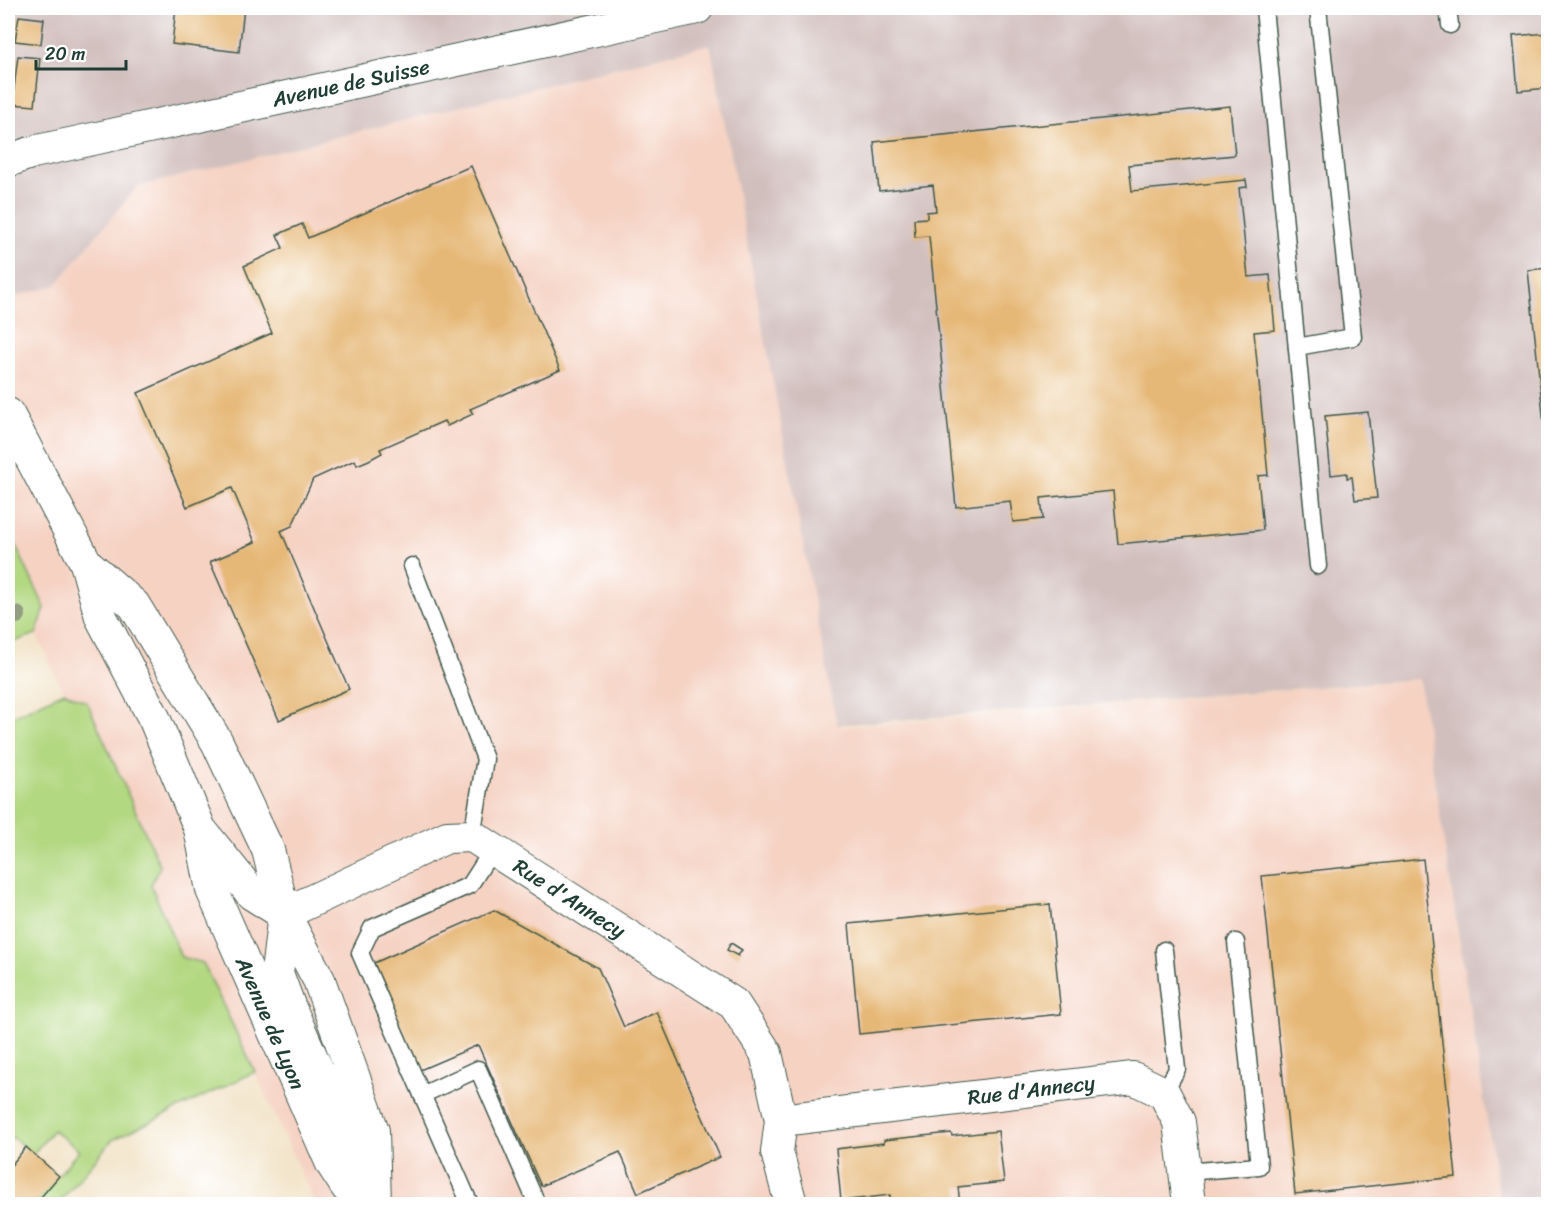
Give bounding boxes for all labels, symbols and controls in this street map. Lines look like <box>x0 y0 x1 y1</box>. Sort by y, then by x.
scale bar <box>36 33 126 71</box>
text: 20 m <box>45 38 85 70</box>
street label: Avenue de Suisse <box>268 47 434 119</box>
street label: Rue d'Annecy <box>505 848 634 949</box>
street label: Avenue de Lyon <box>224 949 316 1096</box>
street label: Rue d'Annecy <box>965 1064 1097 1117</box>

